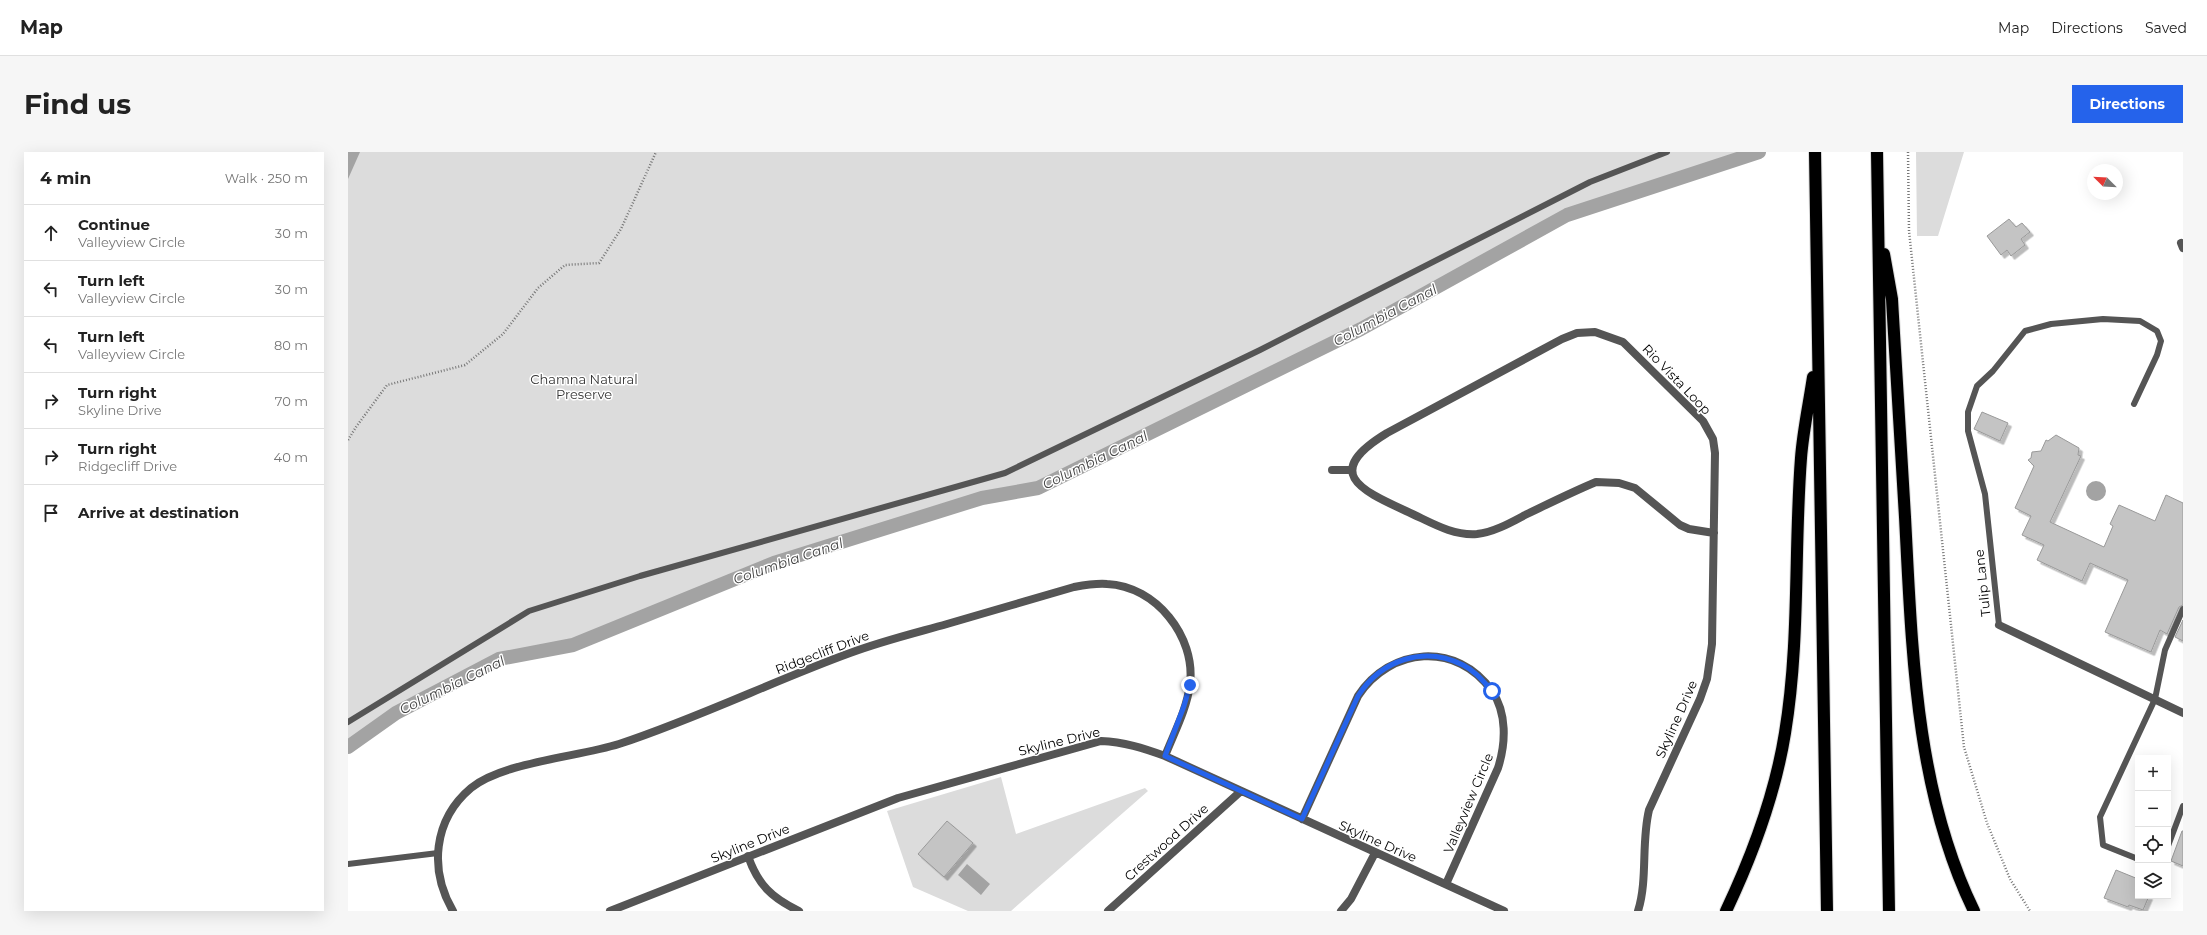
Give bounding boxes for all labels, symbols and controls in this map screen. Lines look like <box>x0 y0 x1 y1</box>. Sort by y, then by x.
text: Map <box>20 16 63 39</box>
text: Map <box>1998 19 2029 37</box>
text: Directions <box>2051 19 2123 37</box>
text: Saved <box>2145 19 2187 37</box>
button: Directions <box>2072 85 2183 123</box>
text: Find us <box>24 87 131 121</box>
north arrow <box>2087 164 2123 200</box>
text: 4 min <box>40 168 91 188</box>
text: Walk · 250 m <box>225 170 308 186</box>
text: Continue <box>78 215 150 234</box>
icon: ahead <box>40 222 62 244</box>
text: 30 m <box>275 225 308 241</box>
text: Valleyview Circle <box>78 234 185 250</box>
text: Turn left <box>78 271 145 290</box>
icon: left <box>40 278 62 300</box>
water label: Columbia Canal <box>1330 280 1440 350</box>
text: 30 m <box>275 281 308 297</box>
text: Valleyview Circle <box>78 290 185 306</box>
text: Turn left <box>78 327 145 346</box>
icon: left <box>40 334 62 356</box>
text: 80 m <box>274 337 308 353</box>
street label: Rio Vista Loop <box>1639 340 1715 418</box>
text: Valleyview Circle <box>78 346 185 362</box>
park label: Chamna Natural Preserve <box>530 371 638 402</box>
text: Turn right <box>78 383 157 402</box>
icon: right <box>40 390 62 412</box>
text: 70 m <box>275 393 308 409</box>
text: Skyline Drive <box>78 402 162 418</box>
water label: Columbia Canal <box>1039 427 1151 493</box>
text: Turn right <box>78 439 157 458</box>
icon: right <box>40 446 62 468</box>
text: 40 m <box>274 449 308 465</box>
text: Ridgecliff Drive <box>78 458 177 474</box>
icon: arrive <box>40 502 62 524</box>
text: Arrive at destination <box>78 503 239 522</box>
water label: Columbia Canal <box>731 534 845 588</box>
street label: Tulip Lane <box>1971 549 1993 617</box>
street label: Ridgecliff Drive <box>773 627 871 677</box>
water label: Columbia Canal <box>396 652 508 718</box>
route end <box>1181 676 1199 694</box>
street label: Skyline Drive <box>1652 677 1700 760</box>
route start <box>1483 682 1501 700</box>
street label: Skyline Drive <box>1017 723 1102 759</box>
street label: Valleyview Circle <box>1440 750 1496 855</box>
map controls <box>2135 755 2171 899</box>
button: + <box>2135 755 2171 791</box>
button: − <box>2135 791 2171 827</box>
street label: Crestwood Drive <box>1121 800 1211 884</box>
street label: Skyline Drive <box>1337 817 1420 865</box>
street label: Skyline Drive <box>708 820 792 866</box>
button: locate <box>2135 827 2171 863</box>
button: layers <box>2135 863 2171 899</box>

